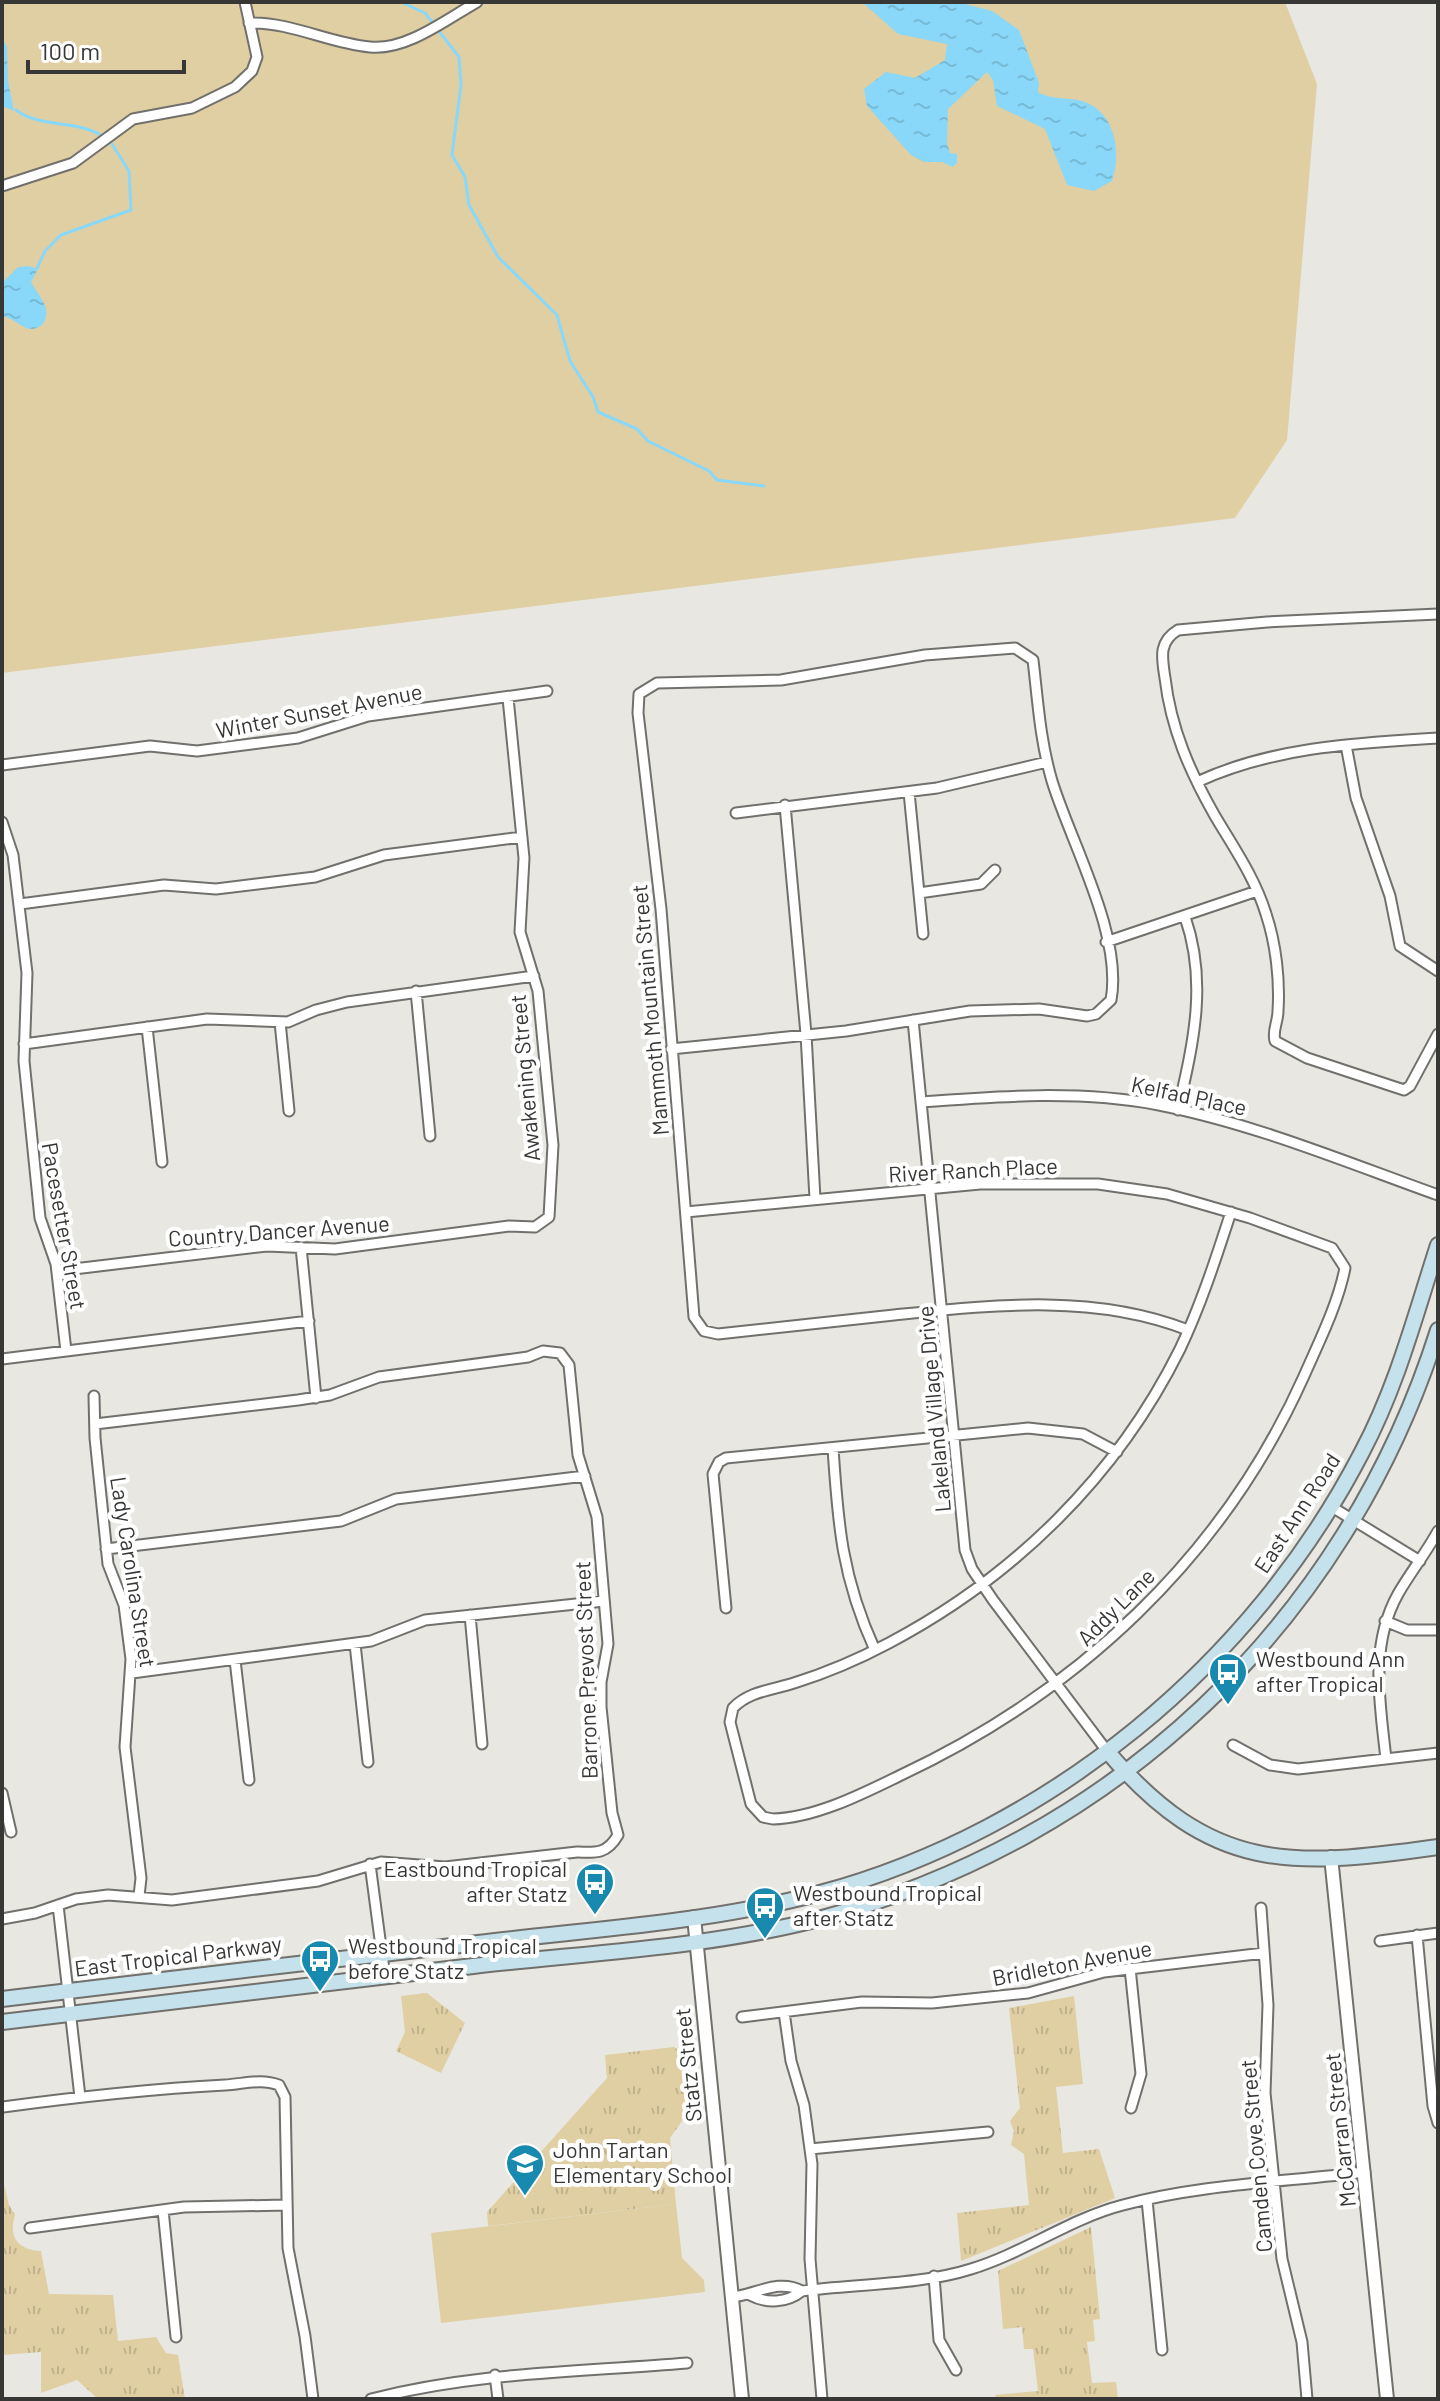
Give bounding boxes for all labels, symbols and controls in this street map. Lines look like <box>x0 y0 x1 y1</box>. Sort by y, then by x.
scale bar <box>28 24 184 74</box>
text: 100 m <box>40 36 100 65</box>
street label: Winter Sunset Avenue <box>213 677 424 743</box>
street label: Mammoth Mountain Street <box>625 883 673 1137</box>
street label: Awakening Street <box>504 994 544 1163</box>
street label: Kelfad Place <box>1129 1070 1249 1120</box>
street label: Pacesetter Street <box>37 1140 92 1311</box>
street label: River Ranch Place <box>887 1152 1058 1186</box>
street label: Country Dancer Avenue <box>167 1209 391 1251</box>
street label: Lakeland Village Drive <box>911 1305 955 1513</box>
street label: East Ann Road <box>1248 1448 1345 1577</box>
street label: Lady Carolina Street <box>106 1475 162 1669</box>
street label: Barrone Prevost Street <box>568 1561 602 1779</box>
street label: Addy Lane <box>1071 1562 1159 1650</box>
place label: Westbound Ann after Tropical <box>1256 1645 1405 1696</box>
bus stop icon: Westbound Ann after Tropical <box>1207 1651 1249 1706</box>
place label: Eastbound Tropical after Statz <box>383 1855 567 1906</box>
bus stop icon: Eastbound Tropical after Statz <box>574 1861 616 1916</box>
place label: Westbound Tropical after Statz <box>793 1879 982 1930</box>
bus stop icon: Westbound Tropical after Statz <box>744 1885 786 1940</box>
street label: East Tropical Parkway <box>73 1929 283 1981</box>
place label: Westbound Tropical before Statz <box>348 1932 537 1983</box>
street label: Bridleton Avenue <box>990 1934 1154 1990</box>
bus stop icon: Westbound Tropical before Statz <box>299 1938 341 1993</box>
street label: Statz Street <box>668 2007 706 2123</box>
street label: McCarran Street <box>1318 2052 1360 2209</box>
street label: Camden Cove Street <box>1234 2059 1276 2254</box>
place label: John Tartan Elementary School <box>553 2136 732 2187</box>
school or university icon: John Tartan Elementary School <box>504 2142 546 2197</box>

